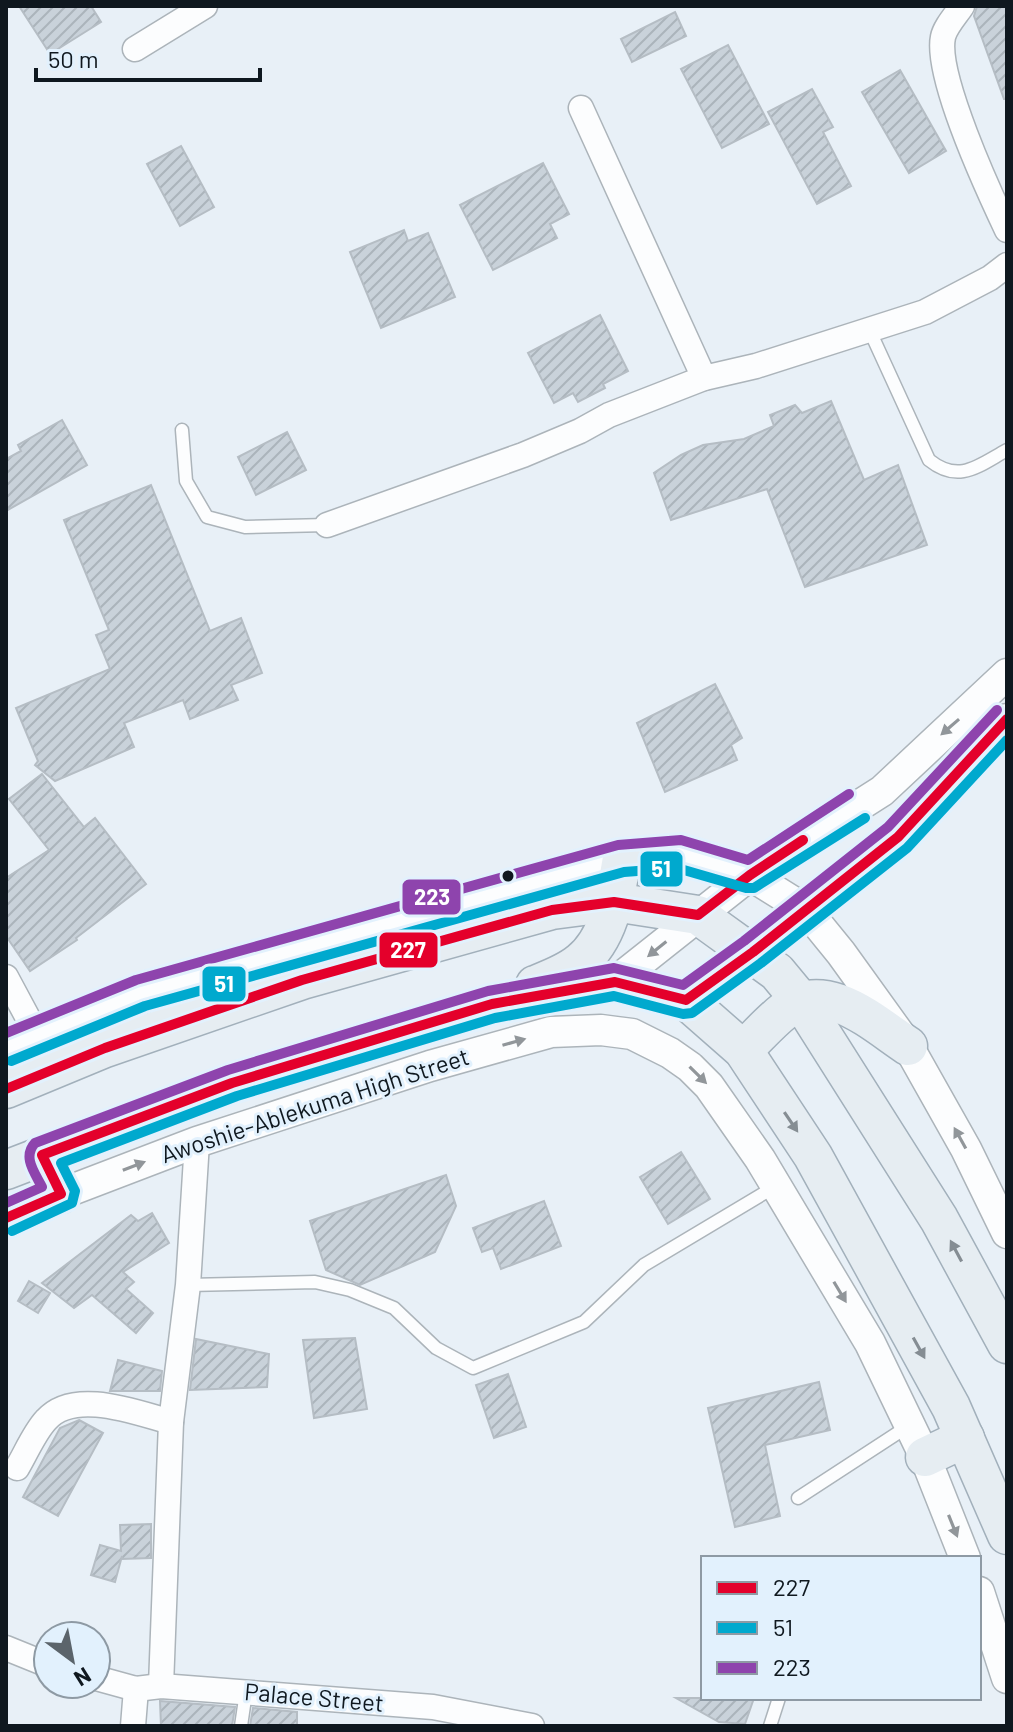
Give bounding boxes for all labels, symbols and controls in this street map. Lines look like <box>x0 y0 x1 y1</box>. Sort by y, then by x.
scale bar <box>36 32 260 82</box>
text: 50 m <box>48 44 99 73</box>
one-way arrow <box>940 718 960 735</box>
line badge: 51 <box>639 850 684 888</box>
text: 51 <box>651 855 671 881</box>
unlabelled marker <box>500 868 516 884</box>
line badge: 223 <box>401 878 462 916</box>
text: 223 <box>414 883 450 909</box>
line badge: 227 <box>378 931 439 969</box>
text: 227 <box>390 936 426 962</box>
one-way arrow <box>647 940 667 957</box>
line badge: 51 <box>201 965 247 1003</box>
text: 51 <box>214 970 234 996</box>
one-way arrow <box>503 1035 527 1048</box>
street label: Awoshie-Ablekuma High Street <box>157 1041 472 1168</box>
one-way arrow <box>688 1065 707 1084</box>
one-way arrow <box>783 1111 798 1132</box>
one-way arrow <box>953 1127 967 1149</box>
one-way arrow <box>122 1159 146 1172</box>
one-way arrow <box>950 1240 964 1262</box>
one-way arrow <box>833 1281 847 1303</box>
one-way arrow <box>911 1337 925 1359</box>
one-way arrow <box>946 1514 959 1538</box>
legend <box>701 1556 981 1700</box>
text: 227 <box>773 1572 810 1601</box>
text: 51 <box>773 1612 793 1641</box>
north arrow <box>32 1620 112 1700</box>
text: 223 <box>773 1652 811 1681</box>
text: N <box>70 1663 96 1693</box>
street label: Palace Street <box>243 1676 385 1717</box>

